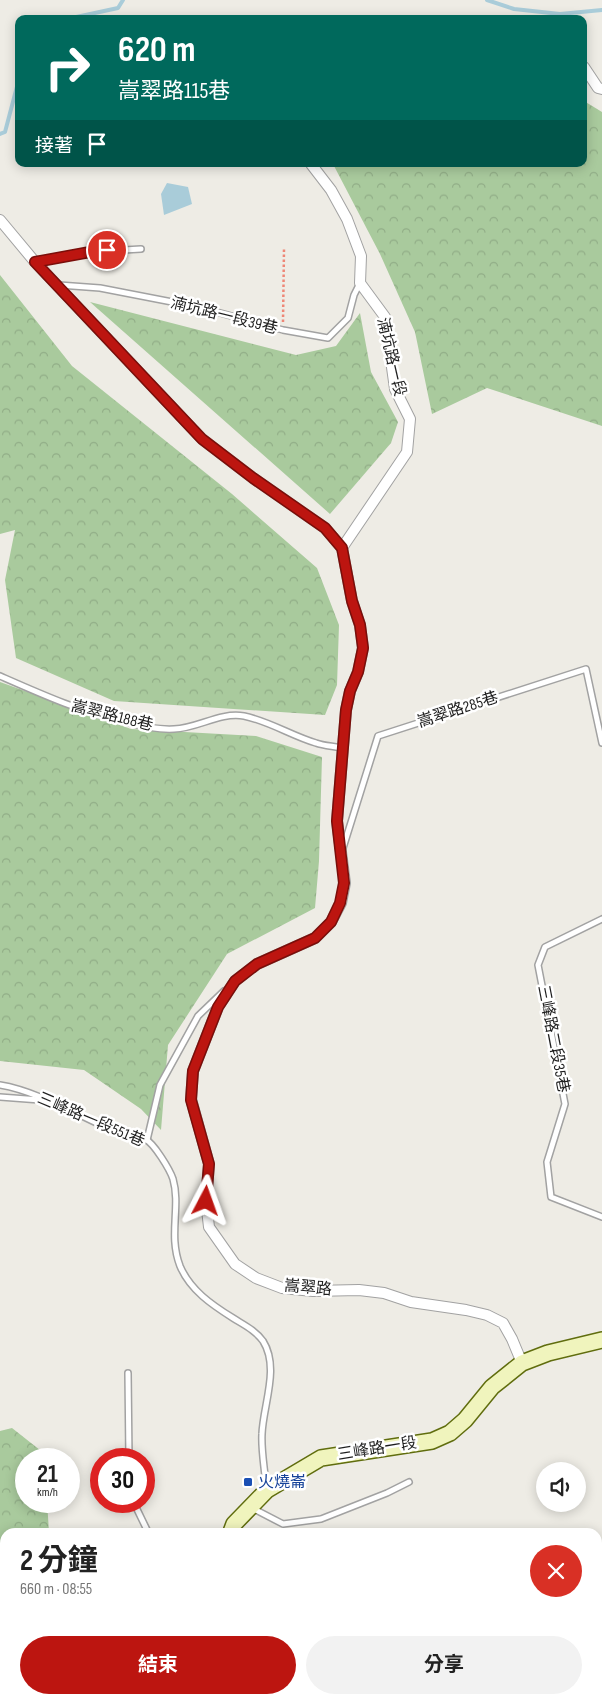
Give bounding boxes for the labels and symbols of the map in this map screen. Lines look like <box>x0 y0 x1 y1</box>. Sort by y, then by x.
pin <box>86 229 128 271</box>
street label: 湳坑路一段39巷 <box>168 294 280 338</box>
street label: 湳坑路一段 <box>373 316 409 398</box>
street label: 嵩翠路285巷 <box>415 688 501 732</box>
street label: 嵩翠路188巷 <box>69 697 155 735</box>
street label: 三峰路二段35巷 <box>533 984 573 1094</box>
street label: 三峰路一段551巷 <box>35 1089 147 1151</box>
position arrow <box>179 1174 231 1226</box>
street label: 嵩翠路 <box>283 1276 333 1300</box>
street label: 三峰路一段 <box>336 1433 418 1465</box>
speed limit sign: 30 <box>90 1448 155 1513</box>
place label: 火燒崙 <box>258 1473 306 1492</box>
marker: 火燒崙 <box>242 1476 254 1488</box>

